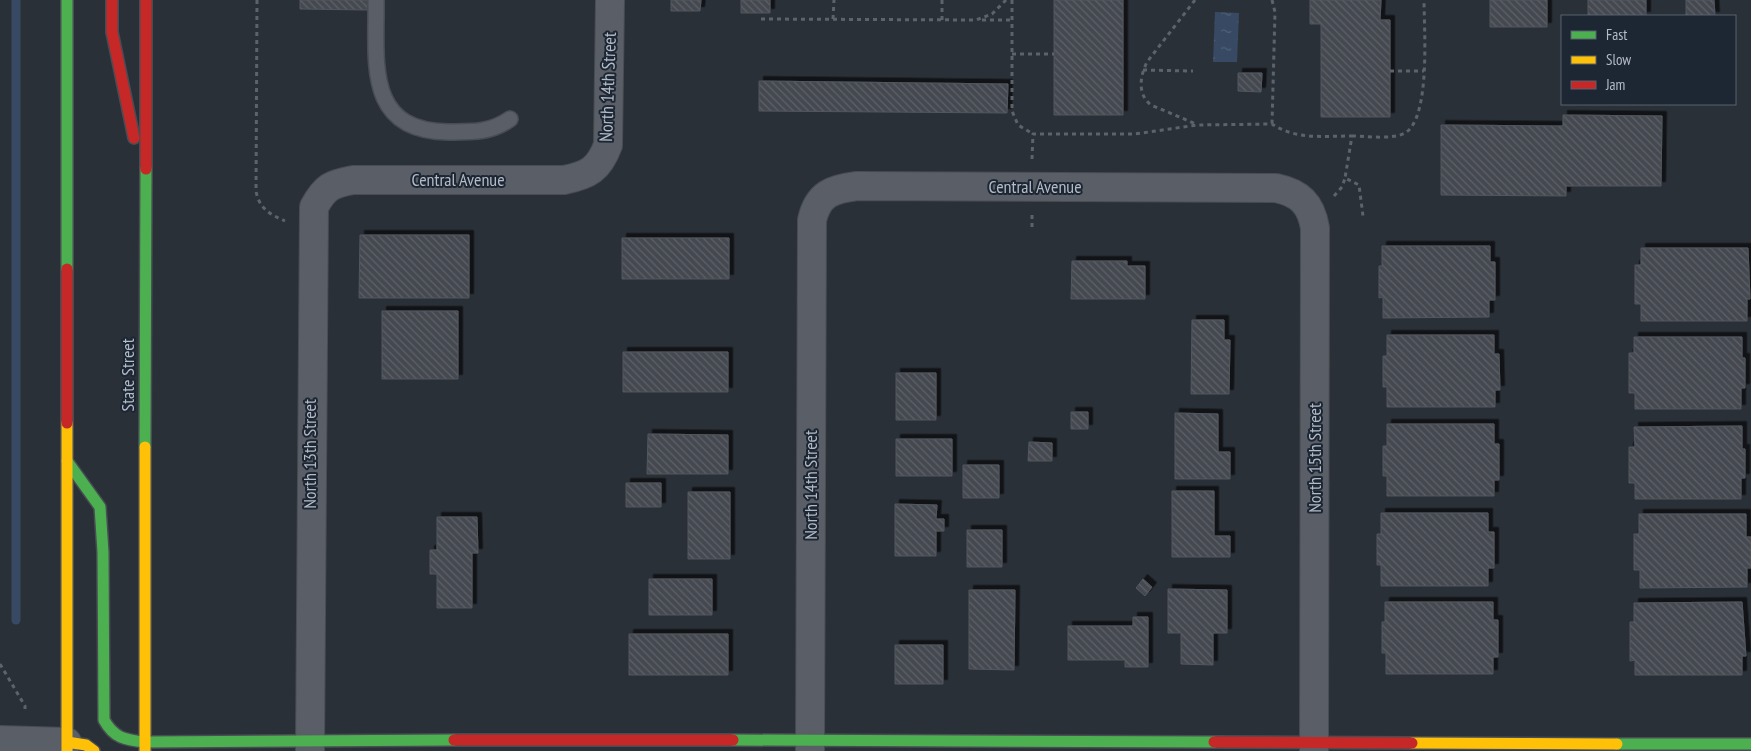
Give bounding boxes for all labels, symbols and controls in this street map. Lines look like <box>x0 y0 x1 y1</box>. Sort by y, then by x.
legend <box>1561 15 1736 105</box>
text: Fast <box>1606 25 1627 44</box>
street label: North 14th Street <box>594 32 621 142</box>
text: Slow <box>1606 50 1631 69</box>
text: Jam <box>1605 75 1625 94</box>
street label: Central Avenue <box>411 168 505 191</box>
street label: Central Avenue <box>988 175 1082 198</box>
street label: State Street <box>116 338 139 412</box>
street label: North 13th Street <box>298 399 321 509</box>
street label: North 15th Street <box>1303 403 1326 513</box>
street label: North 14th Street <box>799 430 822 540</box>

